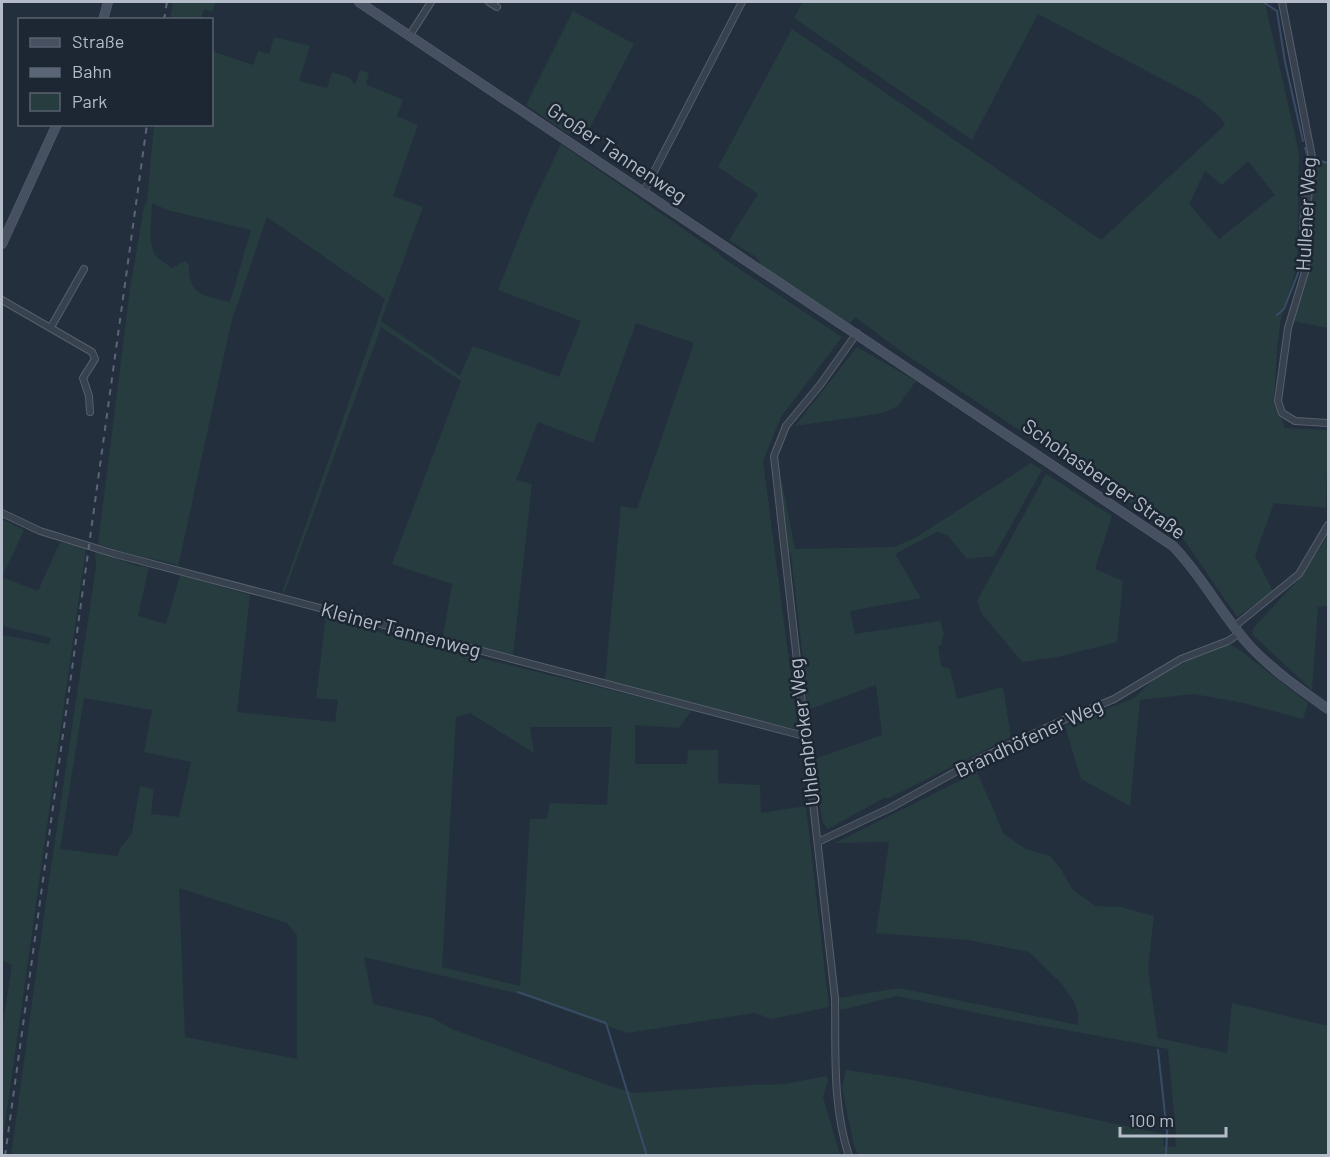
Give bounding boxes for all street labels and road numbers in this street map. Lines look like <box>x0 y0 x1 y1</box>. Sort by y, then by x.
street label: Großer Tannenweg <box>543 97 692 208</box>
street label: Hullener Weg <box>1290 156 1320 272</box>
street label: Schohasberger Straße <box>1018 413 1191 544</box>
street label: Kleiner Tannenweg <box>319 596 484 662</box>
street label: Uhlenbroker Weg <box>782 657 824 807</box>
street label: Brandhöfener Weg <box>951 692 1106 782</box>

